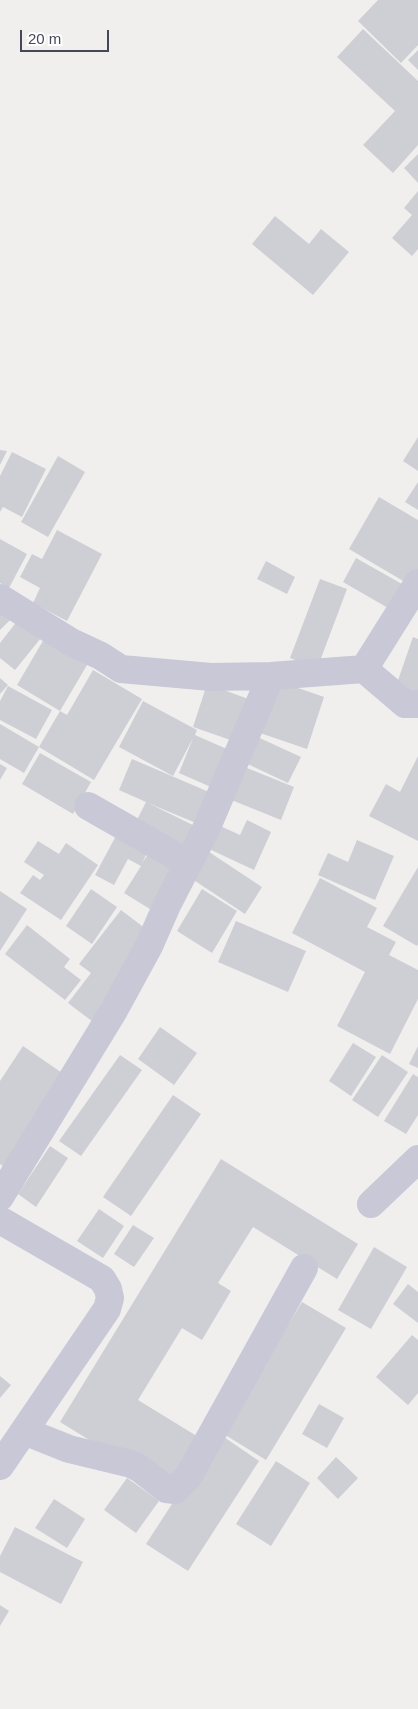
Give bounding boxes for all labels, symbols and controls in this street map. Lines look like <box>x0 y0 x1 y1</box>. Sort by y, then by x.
scale bar <box>22 20 111 52</box>
text: 20 m <box>28 30 61 47</box>

